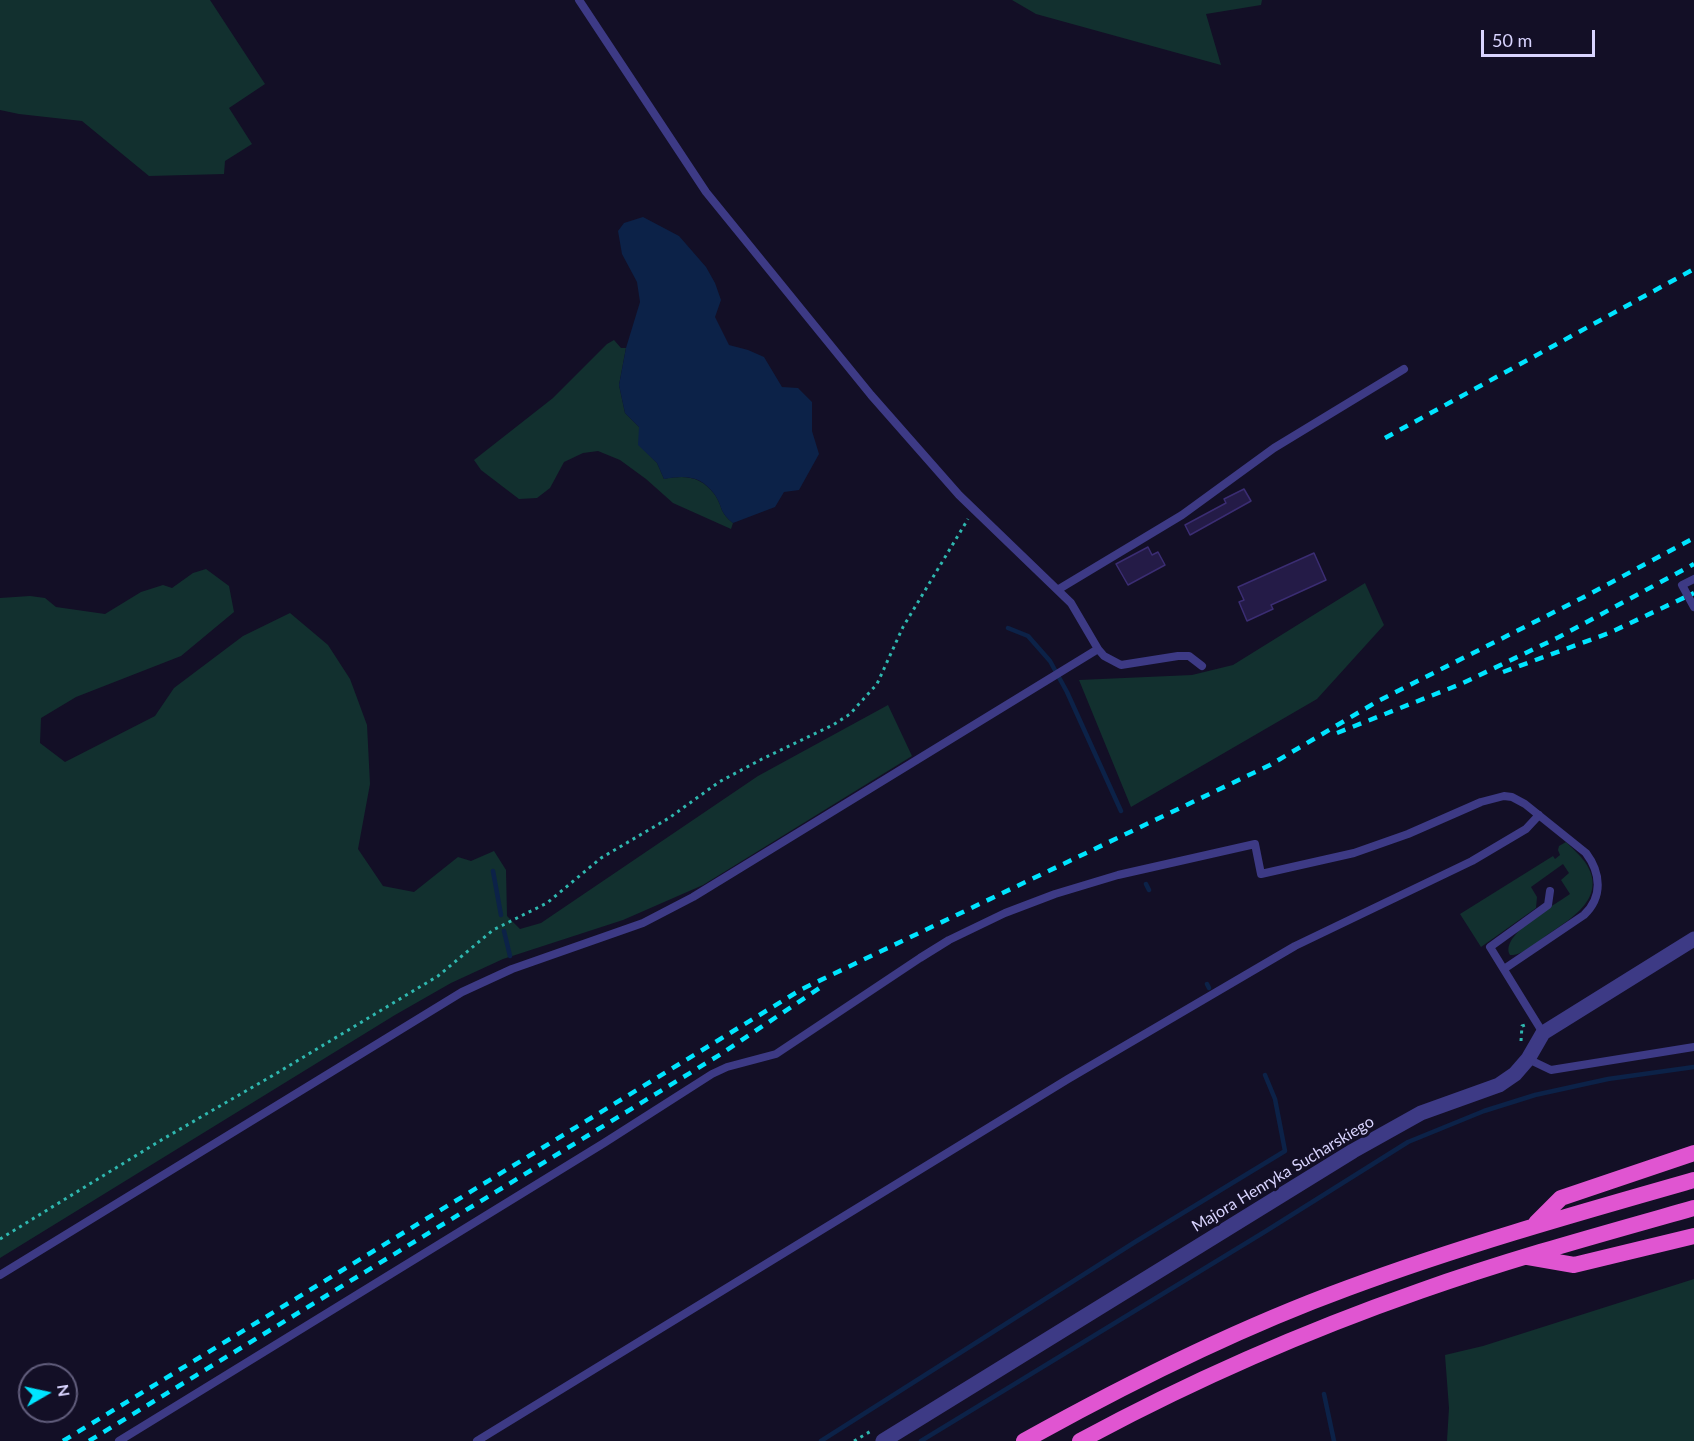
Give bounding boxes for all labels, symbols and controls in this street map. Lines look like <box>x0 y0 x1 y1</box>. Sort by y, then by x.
scale bar <box>1484 18 1598 56</box>
text: 50 m <box>1492 29 1532 51</box>
street label: Majora Henryka Sucharskiego <box>1188 1112 1378 1236</box>
north arrow <box>18 1363 78 1423</box>
text: N <box>54 1383 75 1398</box>

